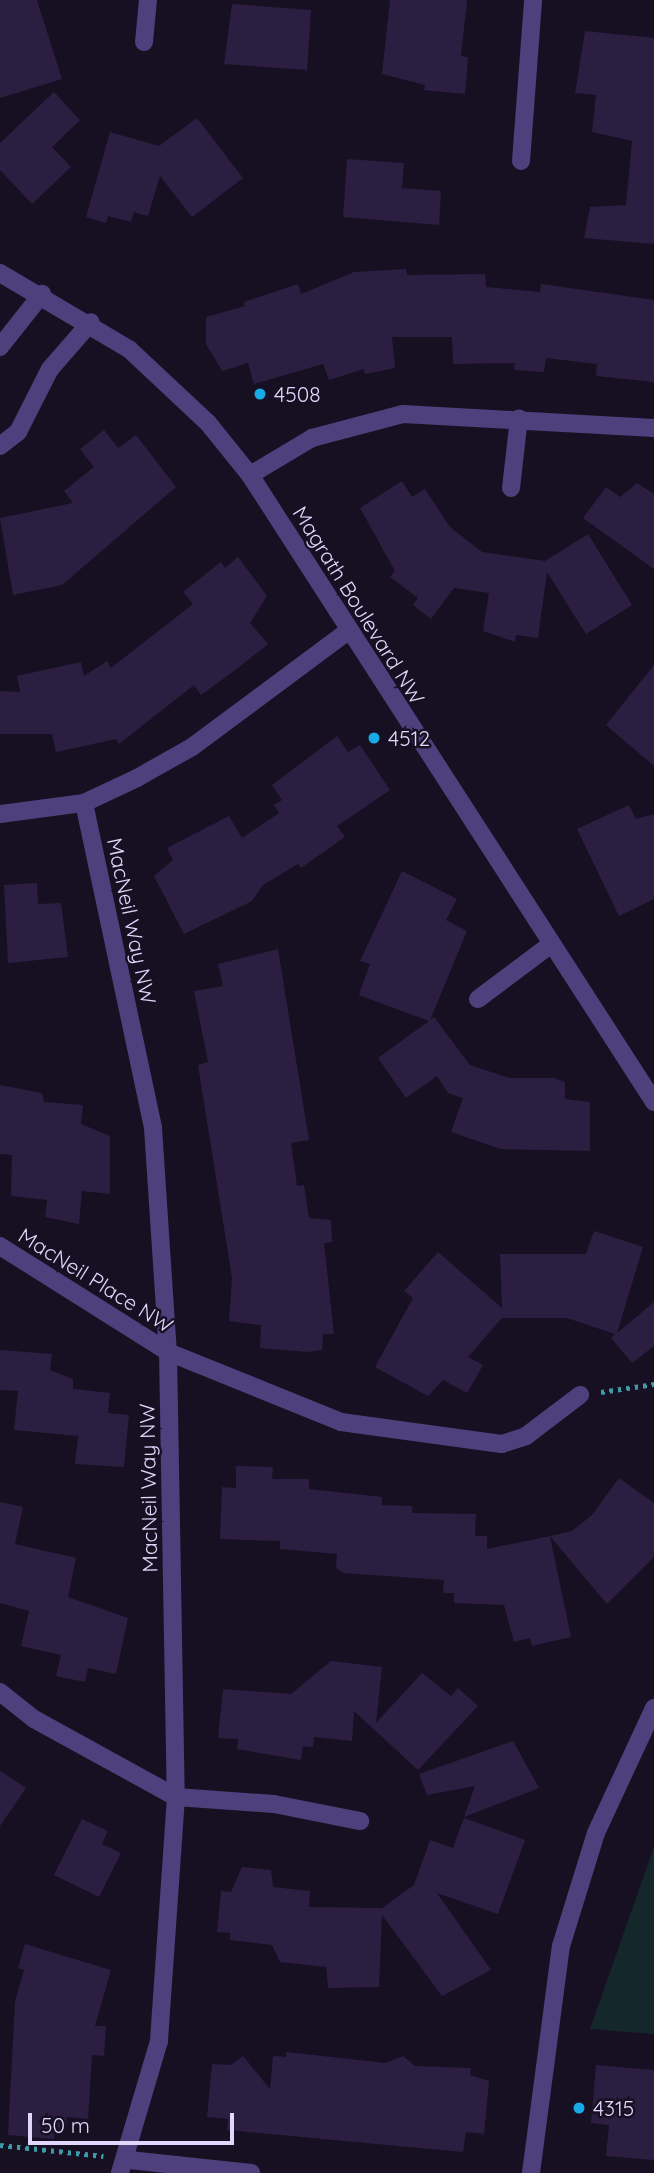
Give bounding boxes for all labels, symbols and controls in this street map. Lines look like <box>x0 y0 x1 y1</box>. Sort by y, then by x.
place label: 4508 <box>274 381 321 407</box>
marker: 4508 <box>252 386 268 402</box>
street label: Magrath Boulevard NW <box>288 501 430 709</box>
place label: 4512 <box>388 725 430 751</box>
marker: 4512 <box>366 730 382 746</box>
street label: MacNeil Way NW <box>102 836 162 1006</box>
street label: MacNeil Place NW <box>14 1222 178 1338</box>
street label: MacNeil Way NW <box>134 1403 162 1573</box>
place label: 4315 <box>593 2095 634 2121</box>
scale bar <box>32 2100 238 2144</box>
marker: 4315 <box>571 2100 587 2116</box>
text: 50 m <box>41 2112 90 2138</box>

